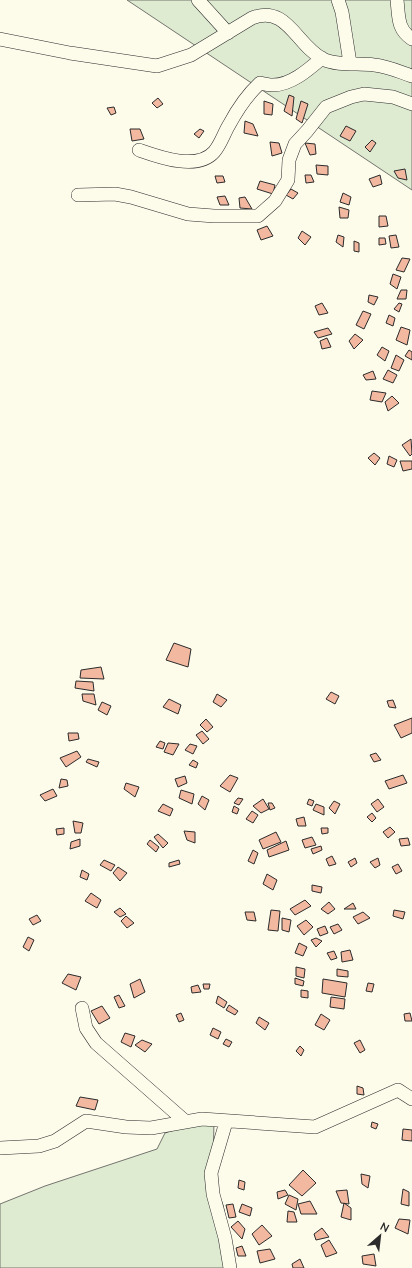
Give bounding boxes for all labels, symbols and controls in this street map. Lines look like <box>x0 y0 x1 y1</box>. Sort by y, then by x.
north arrow <box>360 1216 400 1256</box>
text: N <box>377 1219 392 1236</box>

